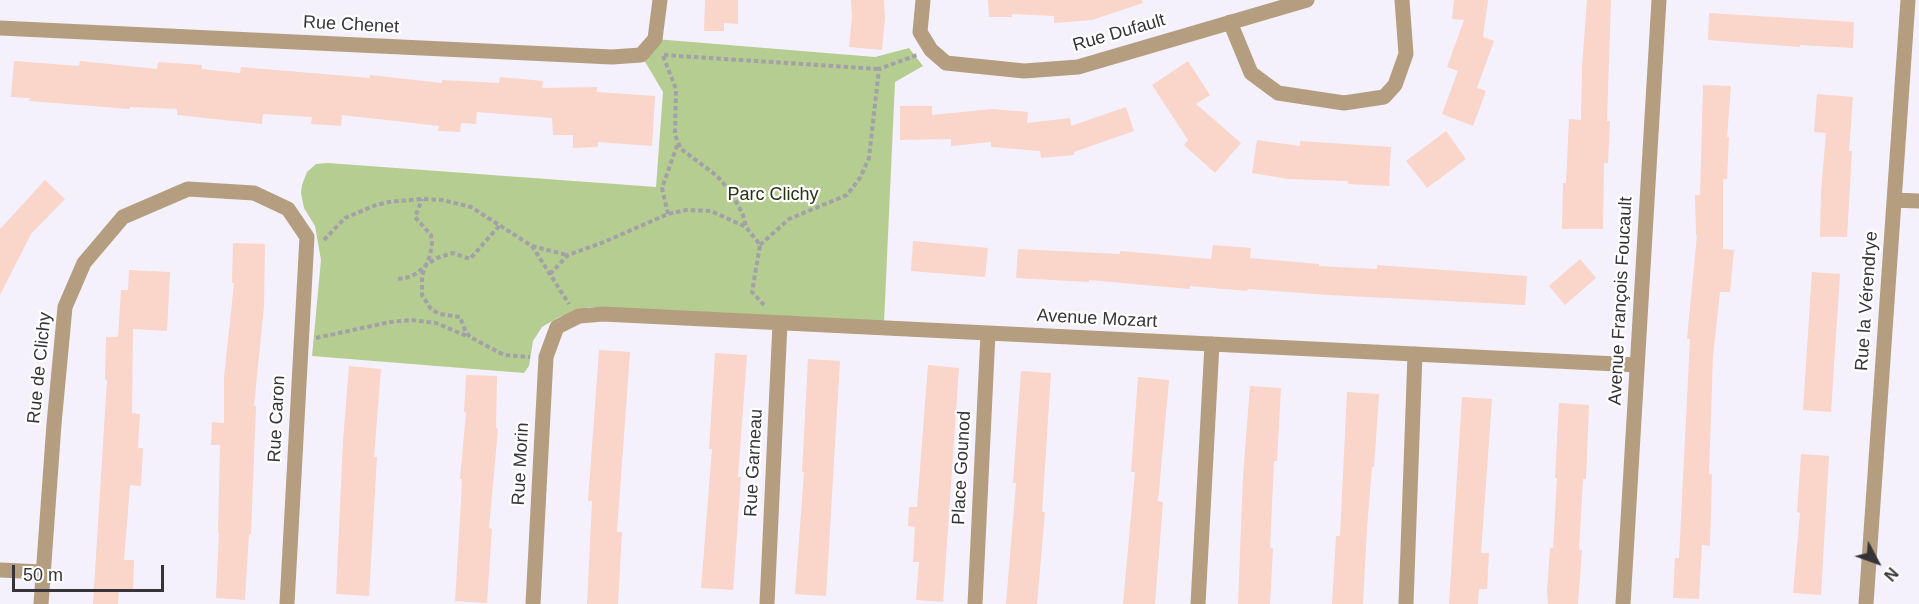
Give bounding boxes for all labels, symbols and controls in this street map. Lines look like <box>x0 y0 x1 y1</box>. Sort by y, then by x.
street label: Rue Dufault <box>1070 10 1168 56</box>
street label: Rue Chenet <box>302 12 400 38</box>
park label: Parc Clichy <box>727 184 819 206</box>
street label: Avenue François Foucault <box>1605 196 1637 406</box>
street label: Rue la Vérendrye <box>1851 230 1883 372</box>
street label: Avenue Mozart <box>1036 305 1158 333</box>
street label: Rue de Clichy <box>23 311 57 425</box>
street label: Rue Caron <box>264 375 290 463</box>
street label: Rue Garneau <box>740 408 768 518</box>
street label: Place Gounod <box>948 410 976 526</box>
street label: Rue Morin <box>508 422 534 506</box>
north arrow <box>1847 532 1907 592</box>
scale bar <box>15 553 166 591</box>
text: N <box>1881 564 1901 584</box>
text: 50 m <box>23 565 63 585</box>

